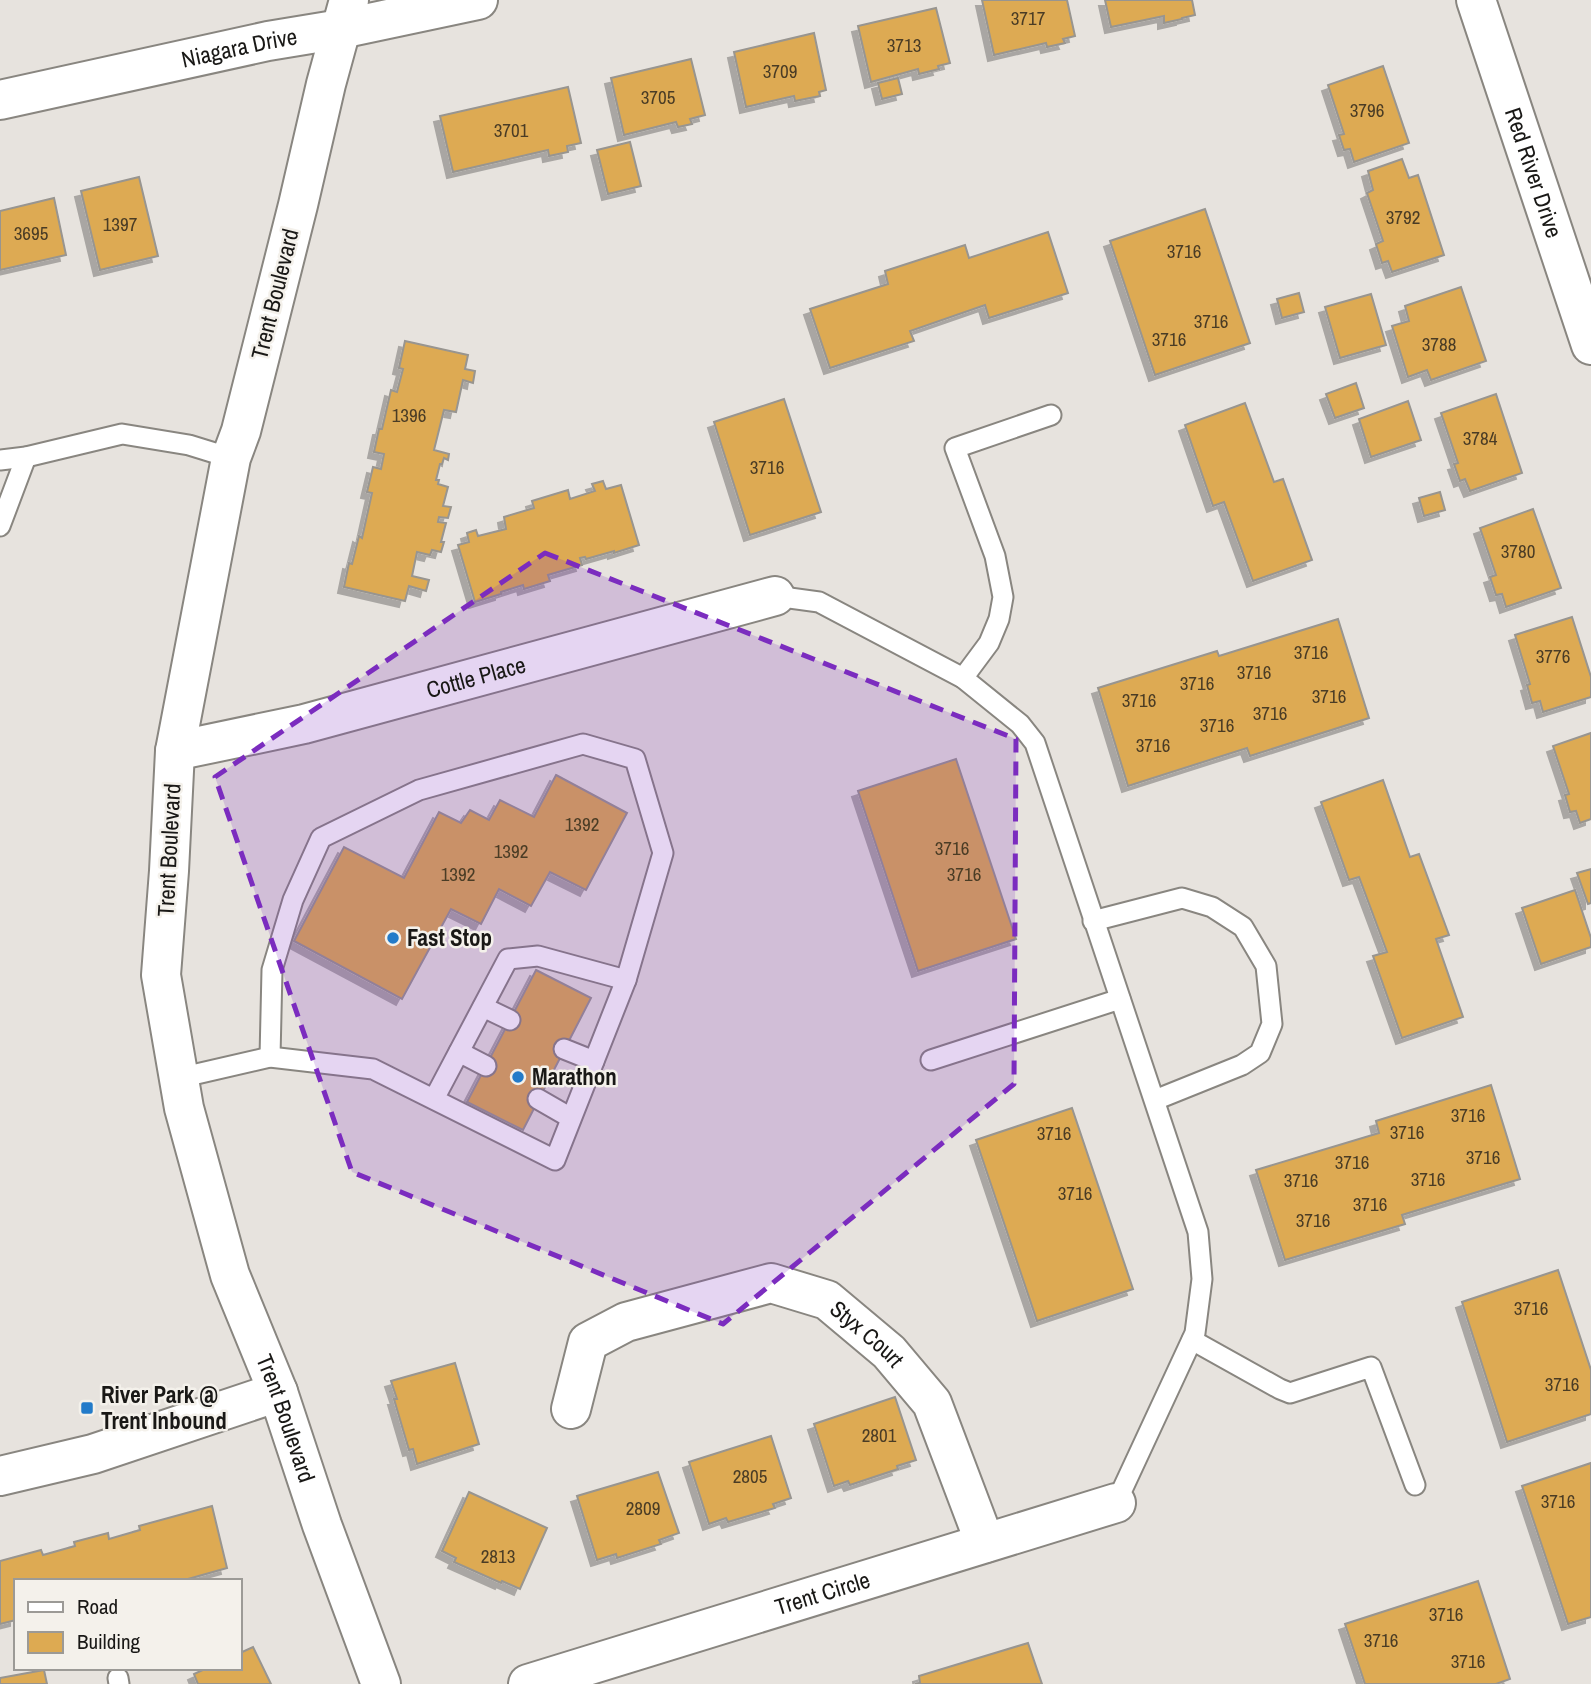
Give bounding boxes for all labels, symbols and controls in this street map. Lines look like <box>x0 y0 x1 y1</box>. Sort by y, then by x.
house number: 3717 <box>1011 5 1046 31</box>
street label: Niagara Drive <box>178 20 299 75</box>
house number: 3713 <box>887 32 921 58</box>
house number: 3709 <box>763 58 797 84</box>
house number: 3705 <box>641 84 676 110</box>
house number: 3796 <box>1350 97 1384 123</box>
street label: Red River Drive <box>1498 103 1570 242</box>
house number: 3701 <box>494 117 529 143</box>
house number: 3792 <box>1386 204 1420 230</box>
house number: 1397 <box>103 211 138 237</box>
house number: 3695 <box>14 220 49 246</box>
street label: Trent Boulevard <box>243 225 306 362</box>
house number: 3716 <box>1167 238 1201 264</box>
house number: 3716 <box>1194 308 1228 334</box>
house number: 3716 <box>1152 326 1186 352</box>
house number: 3788 <box>1422 331 1456 357</box>
house number: 1396 <box>392 402 426 428</box>
house number: 3784 <box>1463 425 1498 451</box>
house number: 3716 <box>750 454 784 480</box>
house number: 3780 <box>1501 538 1535 564</box>
house number: 3716 <box>1294 639 1328 665</box>
house number: 3776 <box>1536 643 1570 669</box>
street label: Cottle Place <box>423 648 529 705</box>
house number: 3716 <box>1237 659 1271 685</box>
house number: 3716 <box>1180 670 1214 696</box>
house number: 3716 <box>1312 683 1346 709</box>
house number: 3716 <box>1122 687 1156 713</box>
house number: 3716 <box>1253 700 1287 726</box>
house number: 3716 <box>1200 712 1234 738</box>
house number: 3716 <box>1136 732 1170 758</box>
street label: Trent Boulevard <box>150 783 187 917</box>
house number: 1392 <box>565 811 599 837</box>
house number: 3716 <box>935 835 969 861</box>
house number: 1392 <box>494 838 528 864</box>
house number: 1392 <box>441 861 475 887</box>
house number: 3716 <box>947 861 981 887</box>
place label: Fast Stop <box>407 922 492 953</box>
marker: Fast Stop <box>385 930 401 946</box>
place label: Marathon <box>532 1061 617 1092</box>
marker: Marathon <box>510 1069 526 1085</box>
house number: 3716 <box>1451 1102 1485 1128</box>
house number: 3716 <box>1390 1119 1424 1145</box>
house number: 3716 <box>1037 1120 1071 1146</box>
house number: 3716 <box>1466 1144 1500 1170</box>
house number: 3716 <box>1335 1149 1369 1175</box>
house number: 3716 <box>1411 1166 1445 1192</box>
house number: 3716 <box>1284 1167 1318 1193</box>
house number: 3716 <box>1058 1180 1092 1206</box>
house number: 3716 <box>1353 1191 1387 1217</box>
house number: 3716 <box>1296 1207 1330 1233</box>
street label: Styx Court <box>824 1293 911 1373</box>
house number: 3716 <box>1514 1295 1548 1321</box>
street label: Trent Boulevard <box>249 1349 323 1486</box>
house number: 3716 <box>1545 1371 1579 1397</box>
place label: River Park @ Trent Inbound <box>101 1379 227 1436</box>
marker: River Park @ Trent Inbound <box>79 1400 95 1416</box>
house number: 2801 <box>862 1422 897 1448</box>
house number: 2805 <box>733 1463 768 1489</box>
house number: 3716 <box>1541 1488 1575 1514</box>
house number: 2809 <box>626 1495 660 1521</box>
house number: 2813 <box>481 1543 515 1569</box>
street label: Trent Circle <box>771 1564 874 1622</box>
legend <box>14 1579 242 1670</box>
text: Road <box>77 1592 118 1621</box>
house number: 3716 <box>1429 1601 1463 1627</box>
text: Building <box>77 1627 141 1656</box>
house number: 3716 <box>1364 1627 1398 1653</box>
house number: 3716 <box>1451 1648 1485 1674</box>

